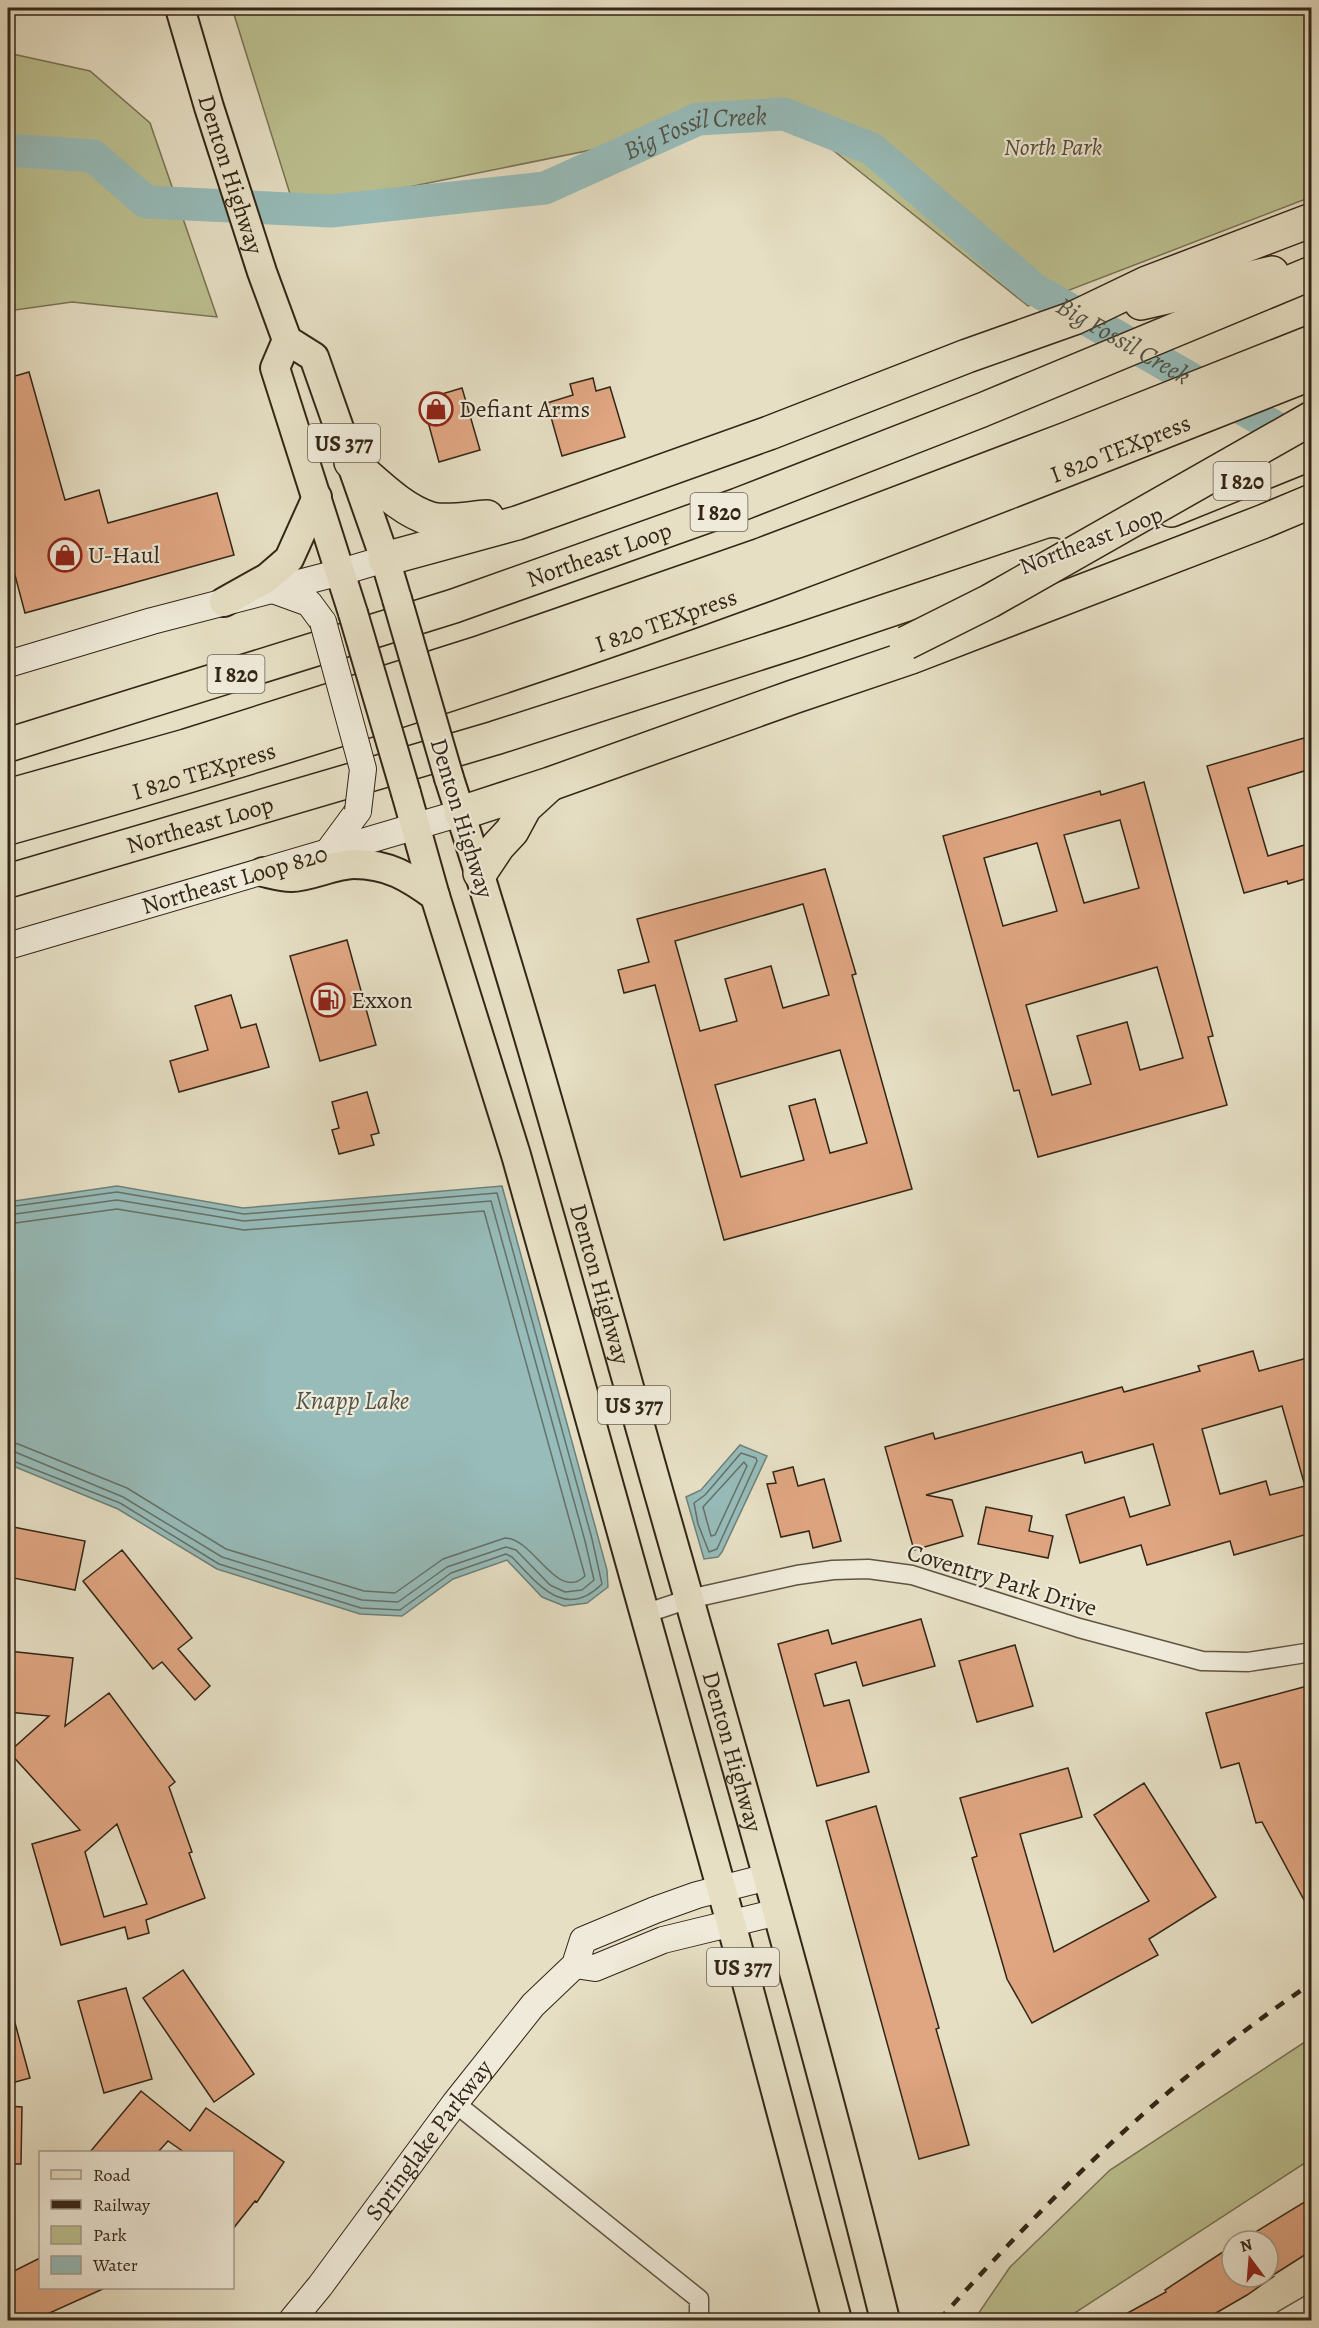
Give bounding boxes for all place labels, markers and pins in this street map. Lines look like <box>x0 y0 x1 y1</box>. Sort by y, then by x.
shop icon: Defiant Arms <box>418 391 454 427</box>
place label: Defiant Arms <box>459 393 590 425</box>
shop icon: U-Haul <box>47 537 83 573</box>
place label: U-Haul <box>88 539 160 571</box>
fuel station icon: Exxon <box>310 982 346 1018</box>
place label: Exxon <box>351 984 413 1016</box>

